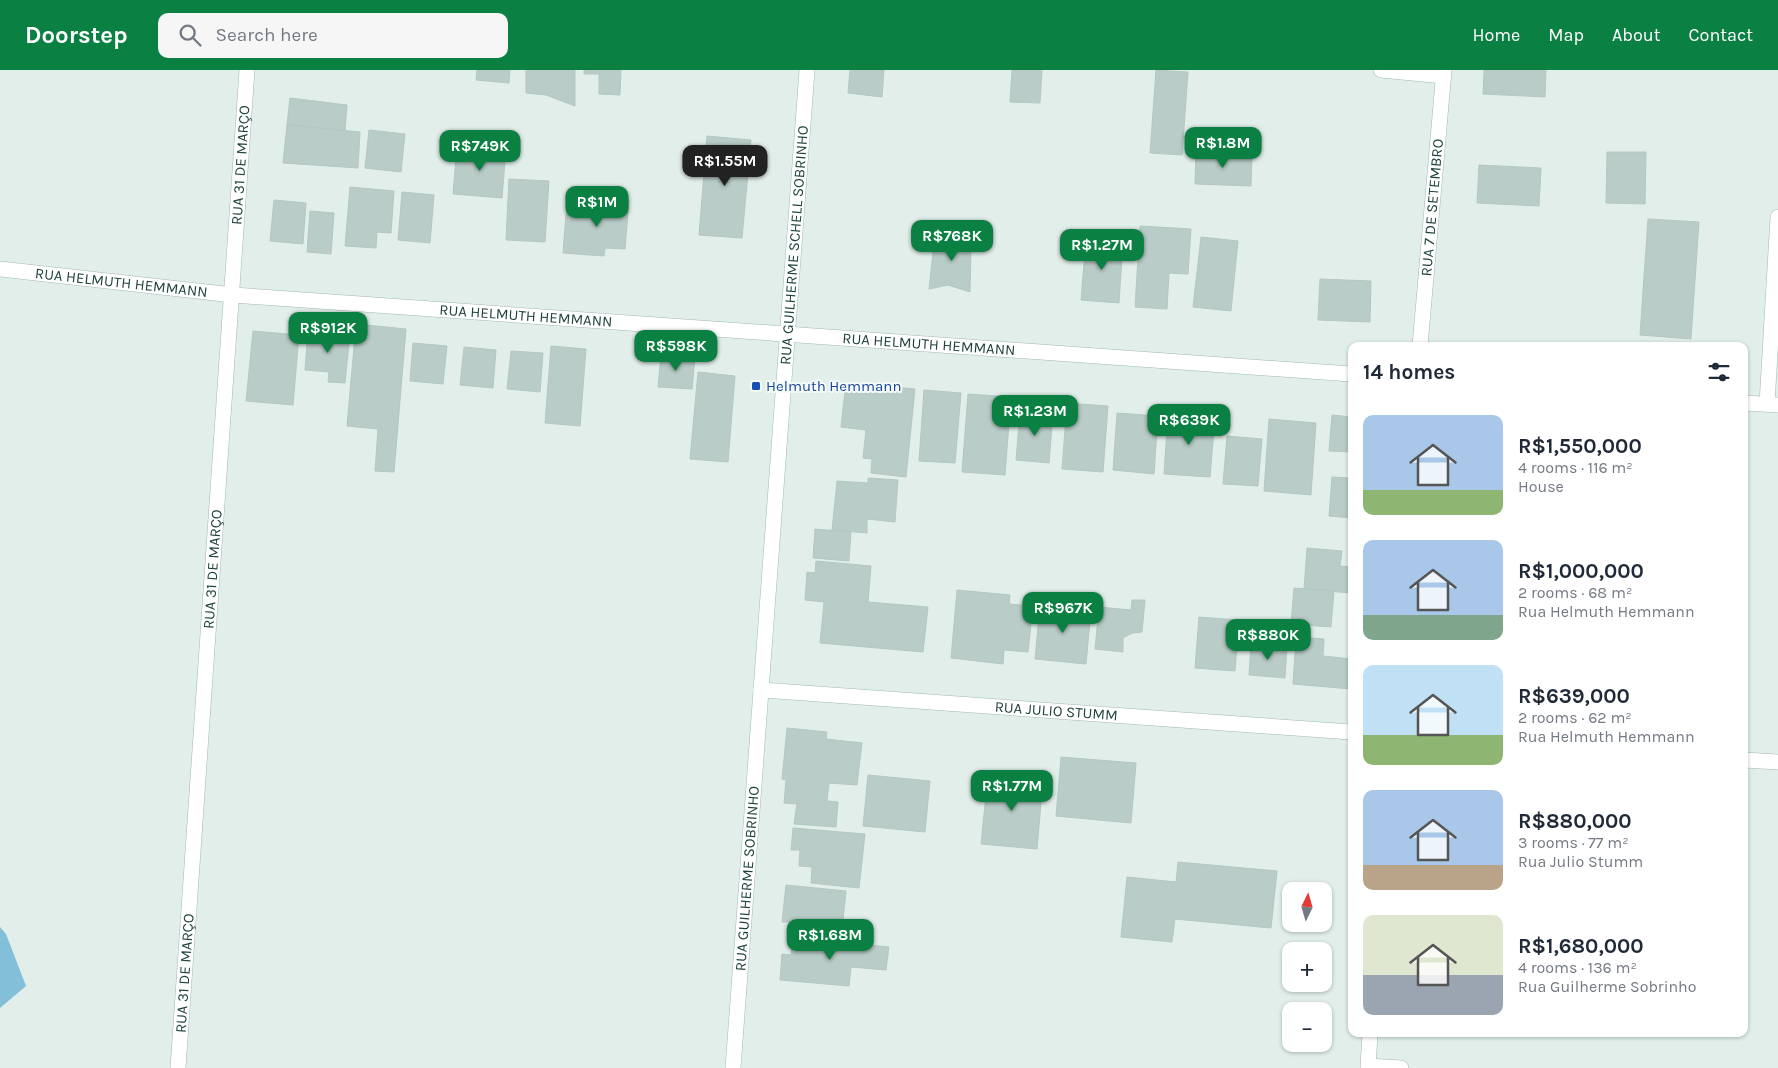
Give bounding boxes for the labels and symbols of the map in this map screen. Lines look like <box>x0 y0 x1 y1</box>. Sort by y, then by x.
street label: RUA 31 DE MARÇO <box>227 105 254 226</box>
street label: RUA GUILHERME SCHELL SOBRINHO <box>776 125 812 366</box>
pin: R$1.8M <box>1182 126 1264 169</box>
pin: R$749K <box>439 129 521 172</box>
street label: RUA 7 DE SETEMBRO <box>1417 138 1447 277</box>
pin: R$1.55M <box>679 144 771 187</box>
pin: R$1M <box>567 186 627 228</box>
pin: R$768K <box>911 220 993 262</box>
pin: R$1.27M <box>1056 228 1148 271</box>
street label: RUA HELMUTH HEMMANN <box>34 264 208 301</box>
street label: RUA HELMUTH HEMMANN <box>439 301 613 331</box>
pin: R$912K <box>287 312 369 354</box>
street label: RUA HELMUTH HEMMANN <box>842 329 1016 359</box>
pin: R$598K <box>635 330 717 372</box>
place label: Helmuth Hemmann <box>766 377 901 395</box>
marker: Helmuth Hemmann <box>750 380 762 392</box>
pin: R$1.23M <box>989 394 1081 437</box>
pin: R$639K <box>1148 404 1230 446</box>
street label: RUA 31 DE MARÇO <box>199 509 226 630</box>
pin: R$967K <box>1022 592 1104 634</box>
pin: R$880K <box>1227 618 1309 661</box>
street label: RUA JULIO STUMM <box>994 698 1118 724</box>
pin: R$1.77M <box>966 770 1058 812</box>
street label: RUA GUILHERME SOBRINHO <box>731 785 763 972</box>
north arrow <box>1282 882 1332 932</box>
street label: RUA 31 DE MARÇO <box>171 913 198 1034</box>
pin: R$1.68M <box>784 918 876 961</box>

